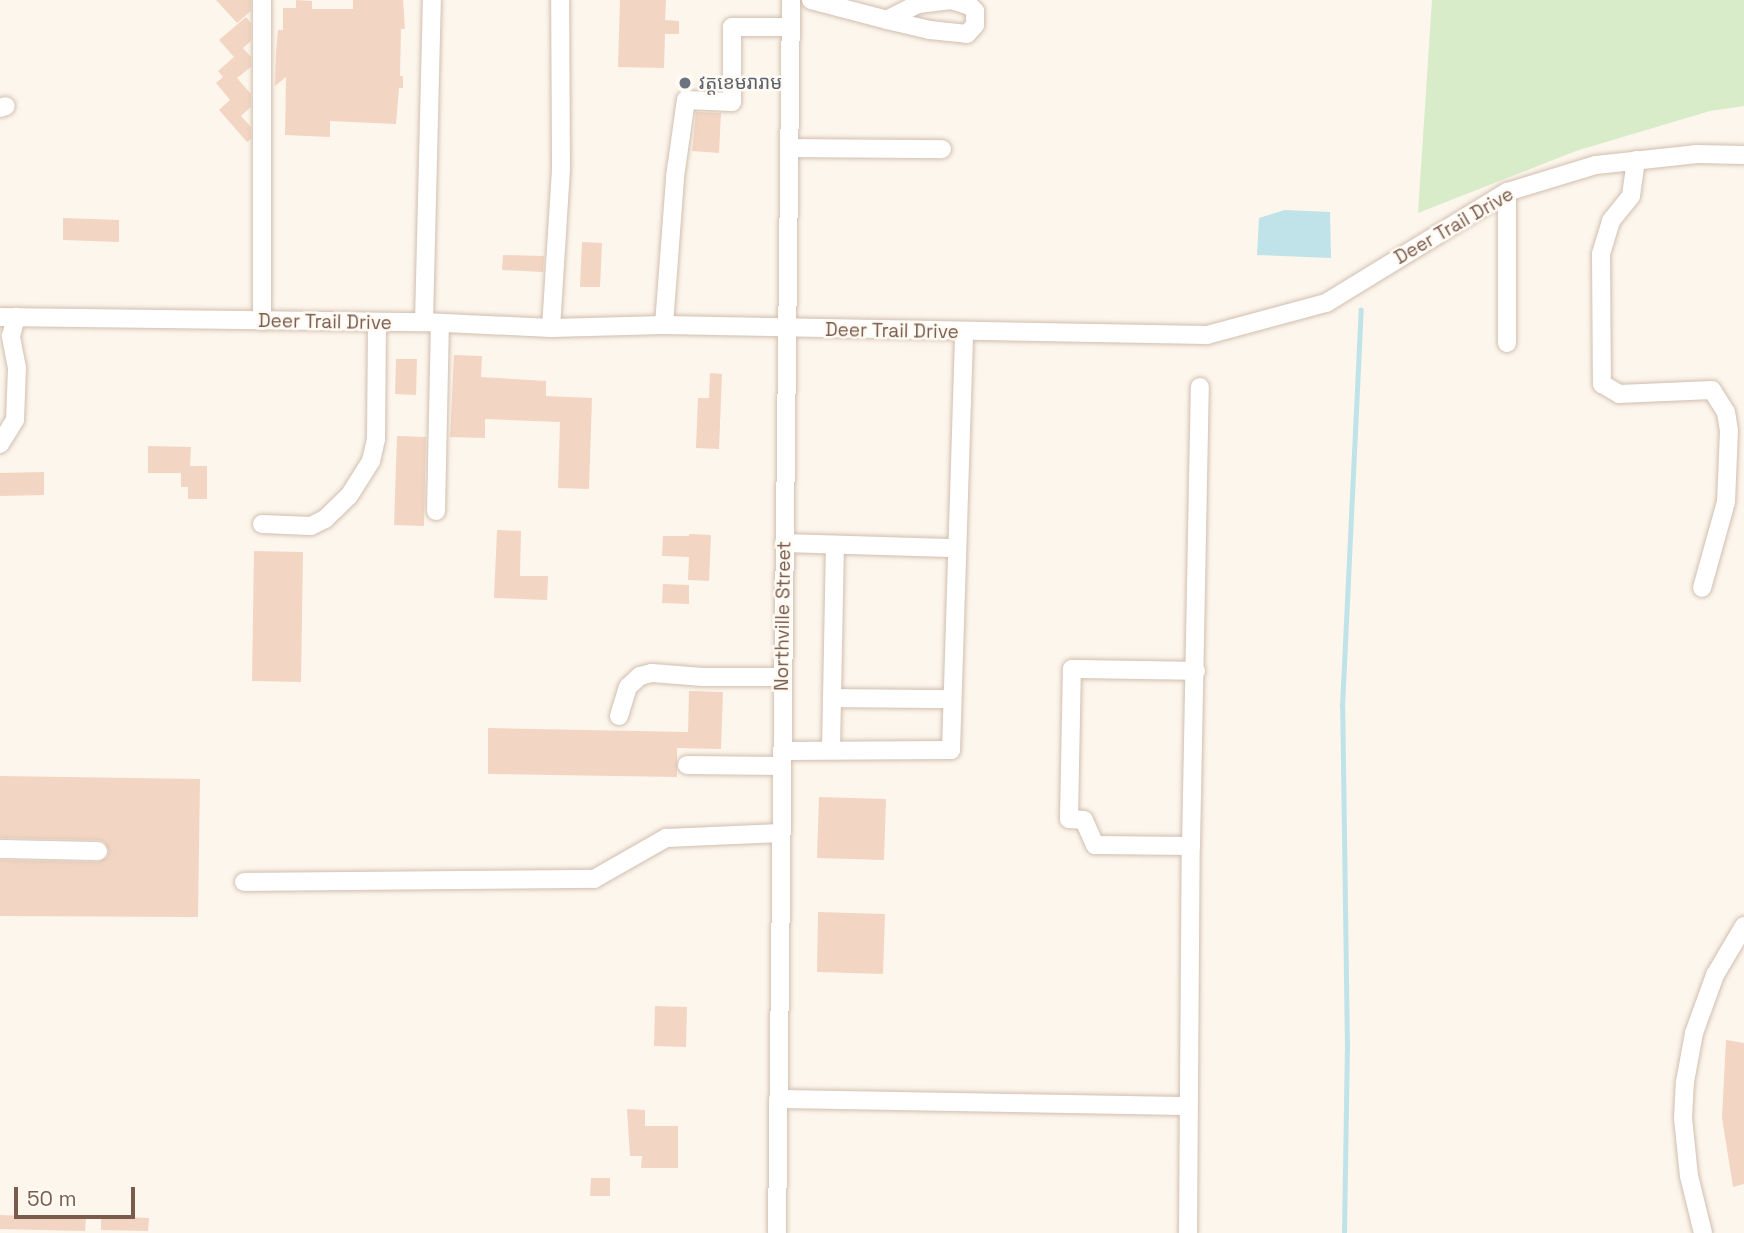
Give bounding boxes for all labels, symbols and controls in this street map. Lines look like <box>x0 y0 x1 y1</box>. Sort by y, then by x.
place label: វត្តខេមរារាម <box>699 72 782 94</box>
marker: វត្តខេមរារាម <box>677 75 693 91</box>
street label: Deer Trail Drive <box>1390 183 1518 269</box>
street label: Deer Trail Drive <box>258 309 392 335</box>
street label: Deer Trail Drive <box>825 318 959 344</box>
street label: Northville Street <box>770 541 796 691</box>
scale bar <box>18 1174 138 1218</box>
text: 50 m <box>27 1185 77 1212</box>

